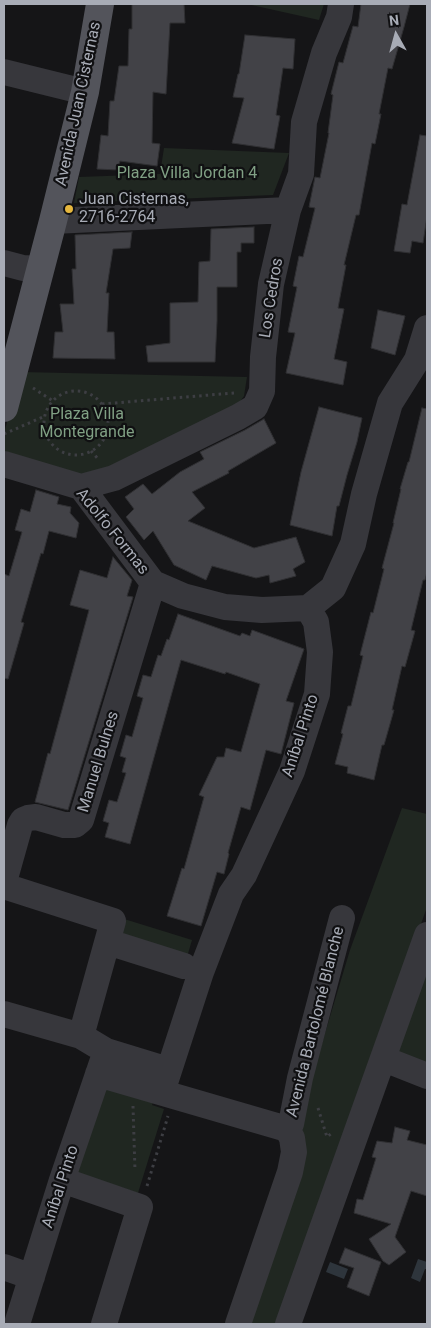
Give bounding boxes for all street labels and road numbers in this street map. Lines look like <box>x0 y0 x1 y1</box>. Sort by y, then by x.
street label: Avenida Juan Cisternas <box>52 20 106 188</box>
street label: Los Cedros <box>256 257 288 339</box>
street label: Adolfo Formas <box>71 485 153 579</box>
street label: Aníbal Pinto <box>279 692 323 780</box>
street label: Manuel Bulnes <box>74 709 124 815</box>
street label: Avenida Bartolomé Blanche <box>283 925 349 1119</box>
street label: Aníbal Pinto <box>39 1143 83 1231</box>

